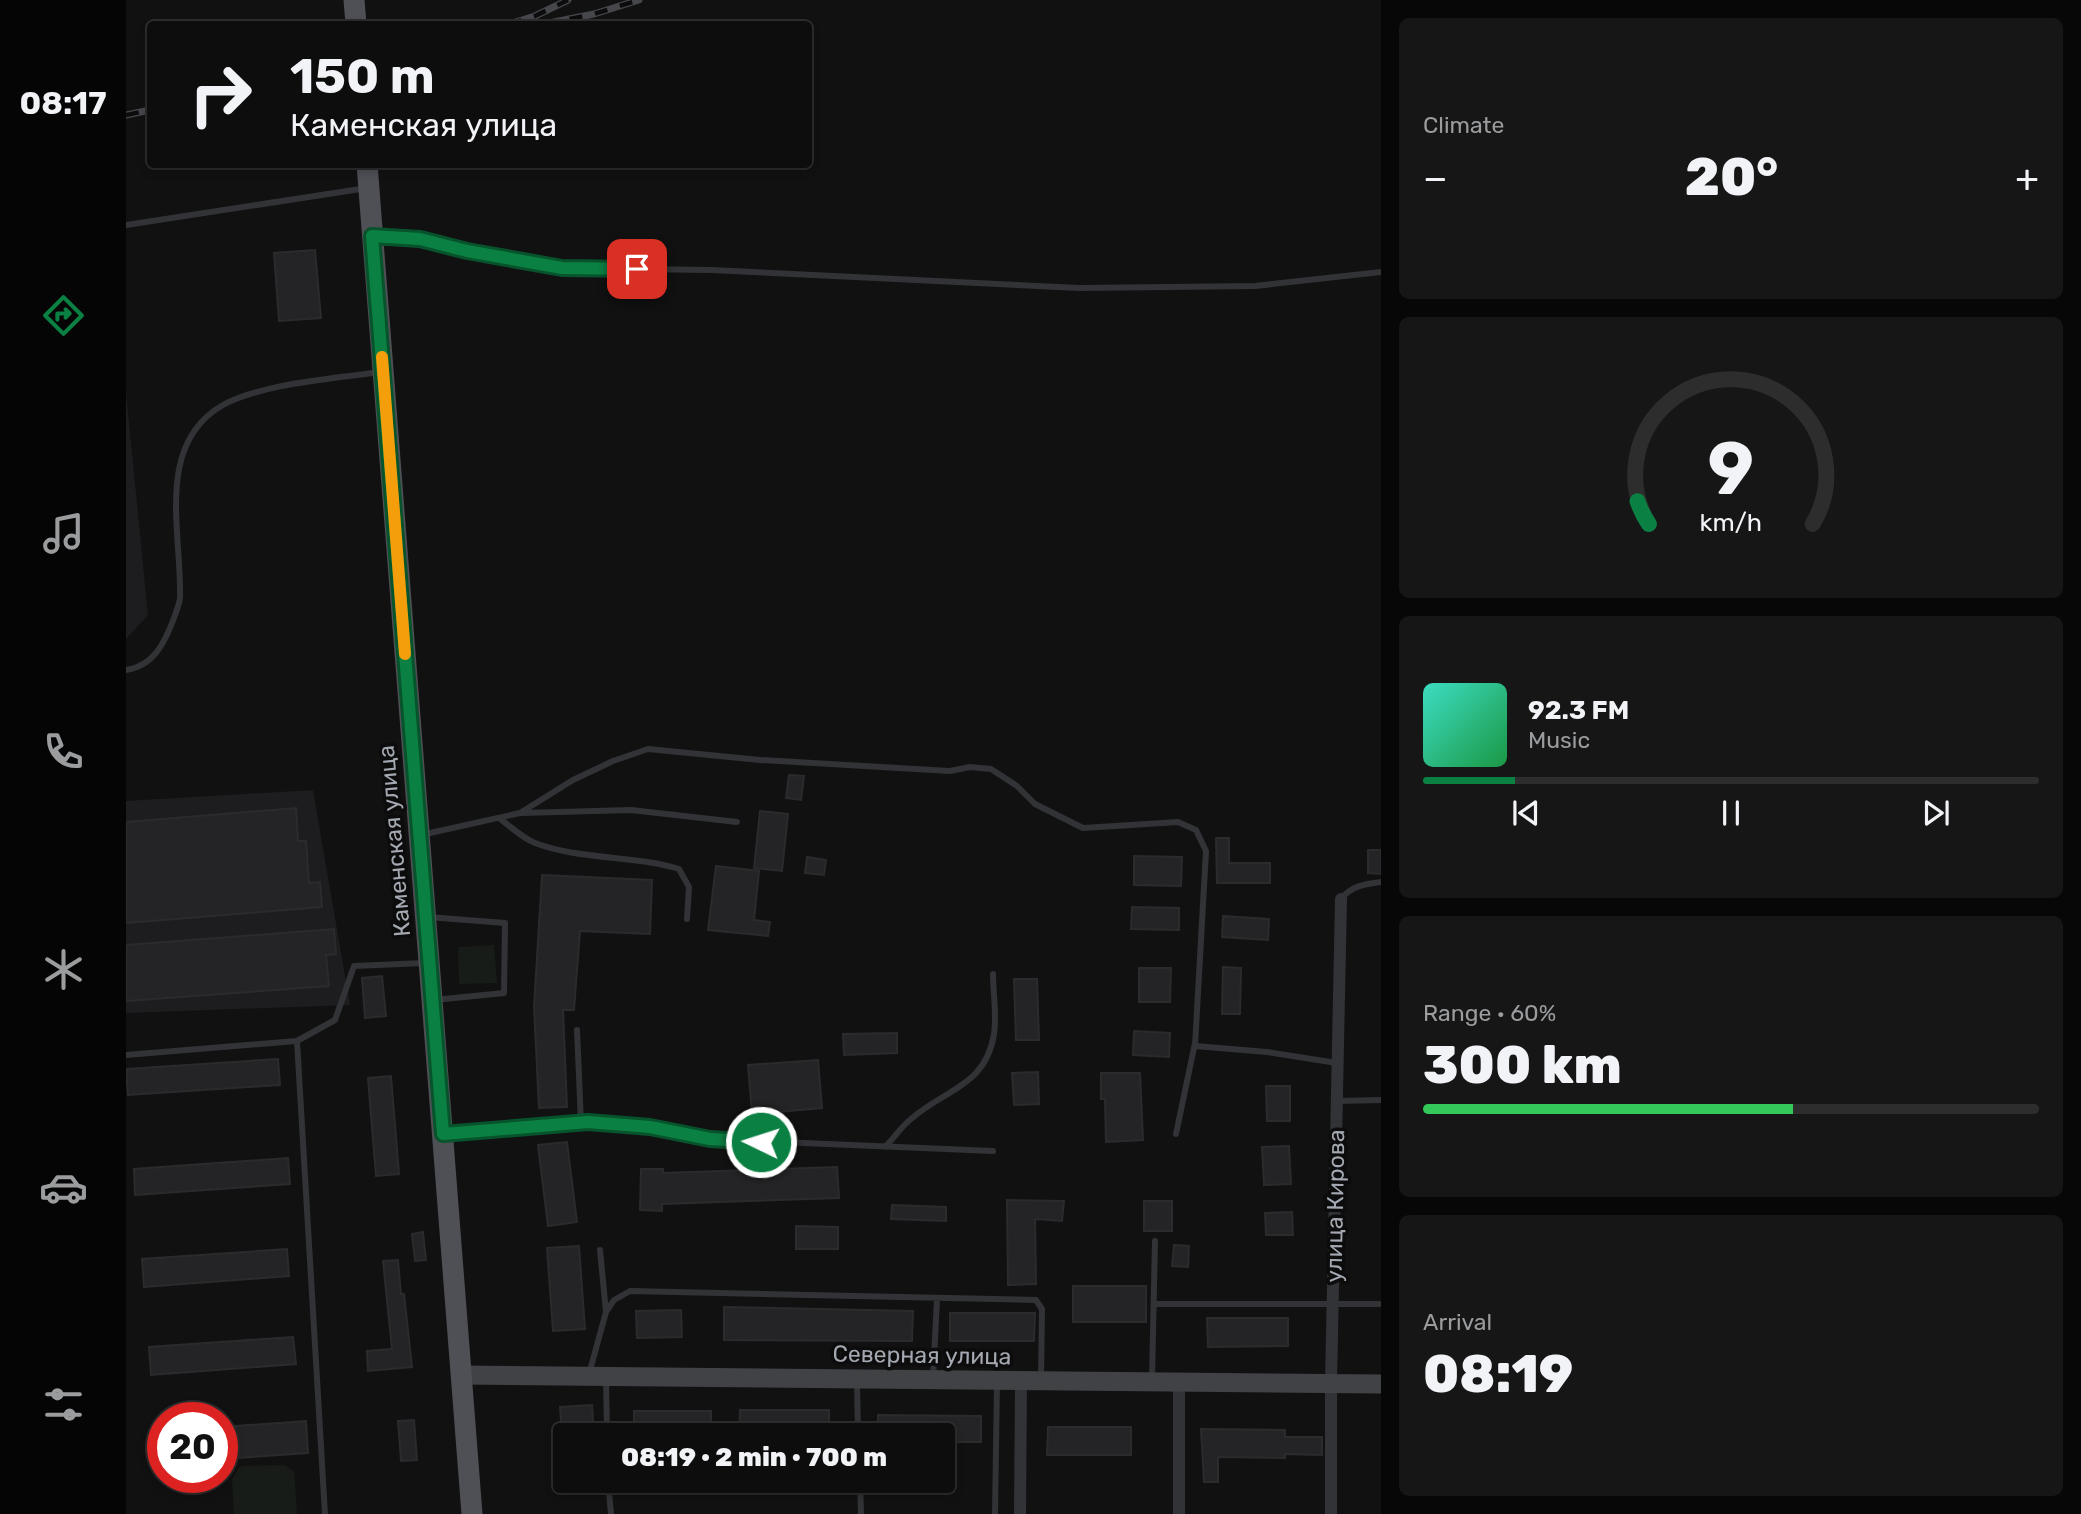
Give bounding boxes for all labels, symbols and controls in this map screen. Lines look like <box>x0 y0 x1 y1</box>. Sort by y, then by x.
text: 150 m <box>290 47 435 105</box>
icon: right <box>175 49 266 140</box>
text: 08:17 <box>19 84 107 122</box>
text: Каменская улица <box>290 106 557 144</box>
text: Climate <box>1423 111 1504 139</box>
text: 20° <box>1685 146 1778 208</box>
text: − <box>1423 155 1448 201</box>
text: + <box>2015 155 2039 201</box>
pin <box>607 239 667 299</box>
icon: arrive <box>618 250 656 288</box>
icon: directions <box>39 291 88 340</box>
text: 9 <box>1708 426 1754 512</box>
text: km/h <box>1700 508 1762 537</box>
icon: music <box>39 509 88 558</box>
text: 92.3 FM <box>1528 695 1629 726</box>
text: Music <box>1528 726 1590 754</box>
icon: phone <box>39 727 88 776</box>
street label: Каменская улица <box>372 744 416 938</box>
icon: previous <box>1507 794 1545 832</box>
icon: pause <box>1712 794 1750 832</box>
icon: next <box>1917 794 1955 832</box>
icon: climate <box>39 945 88 994</box>
text: Range · 60% <box>1423 999 1556 1027</box>
text: 300 km <box>1423 1034 1622 1096</box>
position arrow <box>724 1105 798 1179</box>
street label: улица Кирова <box>1320 1129 1350 1283</box>
icon: car <box>39 1163 88 1212</box>
text: Arrival <box>1423 1308 1492 1336</box>
street label: Северная улица <box>832 1339 1012 1371</box>
text: 08:19 <box>1423 1343 1573 1405</box>
icon: filters <box>39 1380 88 1429</box>
speed limit sign: 20 <box>147 1402 238 1493</box>
text: 08:19 · 2 min · 700 m <box>621 1442 887 1473</box>

